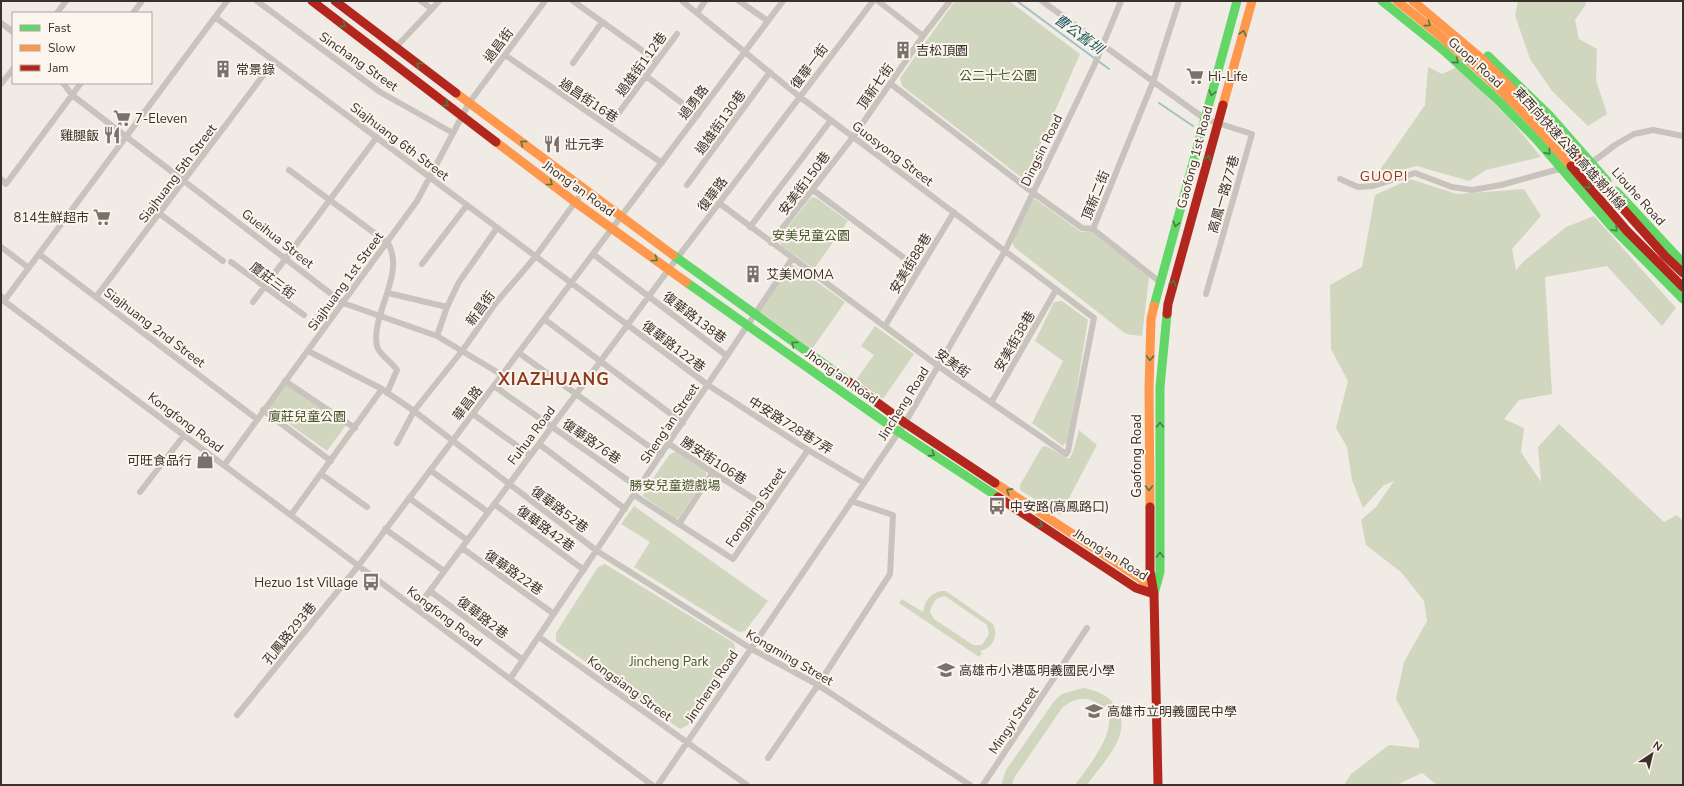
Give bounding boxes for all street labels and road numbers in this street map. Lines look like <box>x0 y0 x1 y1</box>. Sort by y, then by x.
street label: 過昌街 <box>480 25 518 67</box>
street label: Sinchang Street <box>315 28 402 96</box>
street label: 過雄街112巷 <box>612 29 671 100</box>
street label: Guopi Road <box>1444 33 1507 92</box>
street label: 復華一街 <box>787 40 833 93</box>
street label: 頂新七街 <box>854 60 898 113</box>
street label: 過昌街16巷 <box>555 74 621 127</box>
street label: 過勇路 <box>675 82 713 124</box>
street label: 東西向快速公路 高雄潮州線 <box>1509 83 1629 214</box>
street label: 過雄街130巷 <box>691 87 750 158</box>
street label: Siajhuang 6th Street <box>346 99 453 185</box>
street label: Gaofong 1st Road <box>1173 104 1217 210</box>
street label: Dingsin Road <box>1017 111 1067 189</box>
street label: Guosyong Street <box>848 117 937 191</box>
street label: Siajhuang 5th Street <box>135 120 221 227</box>
street label: 安美街150巷 <box>775 148 835 219</box>
street label: 高鳳一路77巷 <box>1204 153 1244 235</box>
street label: Jhong'an Road <box>538 156 618 221</box>
street label: Liouhe Road <box>1607 164 1669 230</box>
street label: 頂新二街 <box>1078 168 1114 223</box>
street label: 復華路 <box>694 174 732 216</box>
street label: Gueihua Street <box>238 205 318 273</box>
street label: Siajhuang 1st Street <box>304 228 388 335</box>
street label: 安美街88巷 <box>886 230 936 297</box>
street label: 廈莊三街 <box>246 258 299 303</box>
street label: Siajhuang 2nd Street <box>100 284 209 372</box>
street label: 新昌街 <box>462 288 500 330</box>
street label: 復華路138巷 <box>659 288 730 348</box>
street label: 安美街38巷 <box>990 308 1040 375</box>
street label: 復華路122巷 <box>638 317 709 377</box>
street label: Jhong'an Road <box>801 345 881 408</box>
street label: 安美街 <box>931 345 973 383</box>
street label: Jincheng Road <box>874 363 934 445</box>
street label: Sheng'an Street <box>636 380 704 467</box>
street label: 華昌路 <box>449 383 487 425</box>
street label: Kongfong Road <box>144 388 227 457</box>
street label: 中安路728巷7弄 <box>745 393 836 459</box>
street label: Fuhua Road <box>504 402 560 469</box>
street label: Gaofong Road <box>1128 414 1146 498</box>
street label: 復華路76巷 <box>559 415 624 469</box>
street label: 勝安街106巷 <box>677 433 750 489</box>
street label: Fongping Street <box>722 464 790 551</box>
street label: 復華路52巷 <box>527 482 592 537</box>
street label: 復華路42巷 <box>513 502 578 556</box>
street label: Jhong'an Road <box>1069 524 1151 585</box>
street label: 復華路22巷 <box>481 546 546 600</box>
street label: Kongfong Road <box>403 582 486 651</box>
street label: 復華路2巷 <box>453 593 512 643</box>
street label: 孔鳳路293巷 <box>259 599 320 669</box>
street label: Kongming Street <box>742 626 837 690</box>
street label: Jincheng Road <box>680 647 743 727</box>
street label: Kongsiang Street <box>584 652 676 726</box>
street label: Mingyi Street <box>985 683 1043 758</box>

